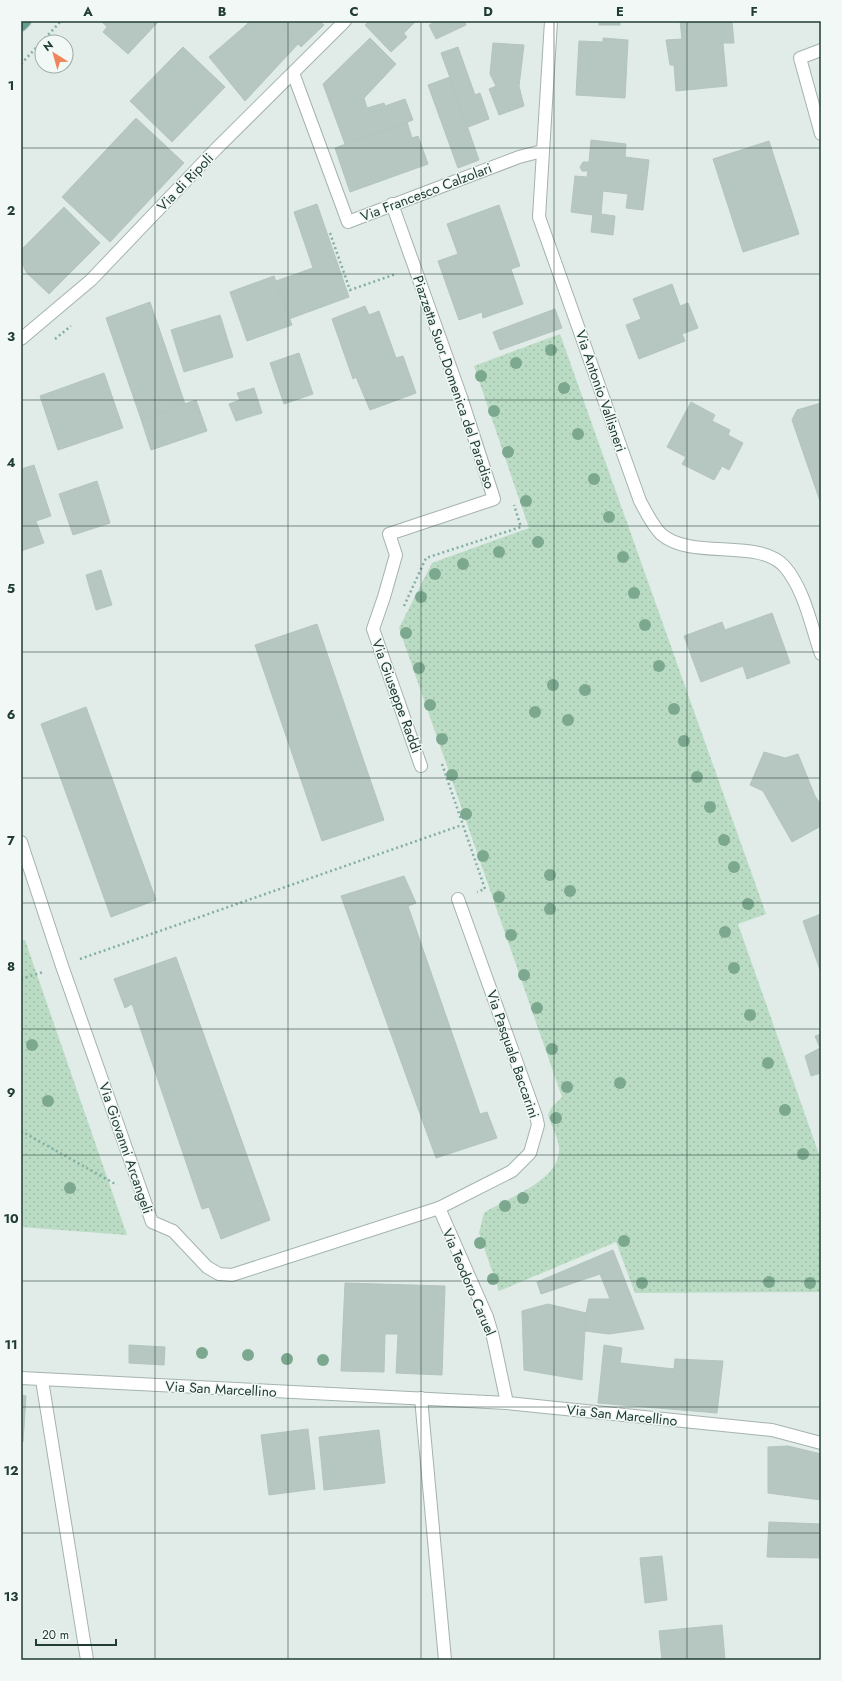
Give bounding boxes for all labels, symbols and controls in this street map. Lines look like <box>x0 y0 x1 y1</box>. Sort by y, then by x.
text: A <box>82 2 93 21</box>
text: B <box>218 2 227 21</box>
text: C <box>349 2 359 21</box>
text: D <box>483 2 493 21</box>
text: E <box>616 2 624 21</box>
text: F <box>750 2 758 21</box>
north arrow <box>34 34 74 74</box>
text: N <box>40 37 56 55</box>
text: 1 <box>8 76 14 95</box>
street label: Via di Ripoli <box>152 149 218 215</box>
street label: Via Francesco Calzolari <box>357 158 495 226</box>
text: 2 <box>7 201 15 220</box>
street label: Piazzetta Suor Domenica del Paradiso <box>408 273 500 492</box>
text: 3 <box>7 327 15 346</box>
street label: Via Antonio Vallisneri <box>571 327 631 455</box>
text: 4 <box>6 453 16 472</box>
text: 5 <box>7 579 15 598</box>
street label: Via Giuseppe Raddi <box>367 636 427 756</box>
text: 6 <box>7 705 16 724</box>
text: 7 <box>7 831 15 850</box>
text: 8 <box>7 957 15 976</box>
street label: Via Pasquale Baccarini <box>482 987 544 1121</box>
street label: Via Giovanni Arcangeli <box>94 1080 158 1216</box>
text: 9 <box>7 1083 16 1102</box>
text: 10 <box>3 1209 19 1228</box>
street label: Via Teodoro Caruel <box>437 1225 501 1339</box>
text: 11 <box>4 1335 18 1354</box>
street label: Via San Marcellino <box>165 1376 278 1402</box>
street label: Via San Marcellino <box>566 1399 679 1431</box>
text: 12 <box>3 1461 19 1480</box>
text: 13 <box>4 1587 18 1606</box>
scale bar <box>36 1621 116 1647</box>
text: 20 m <box>42 1626 69 1644</box>

